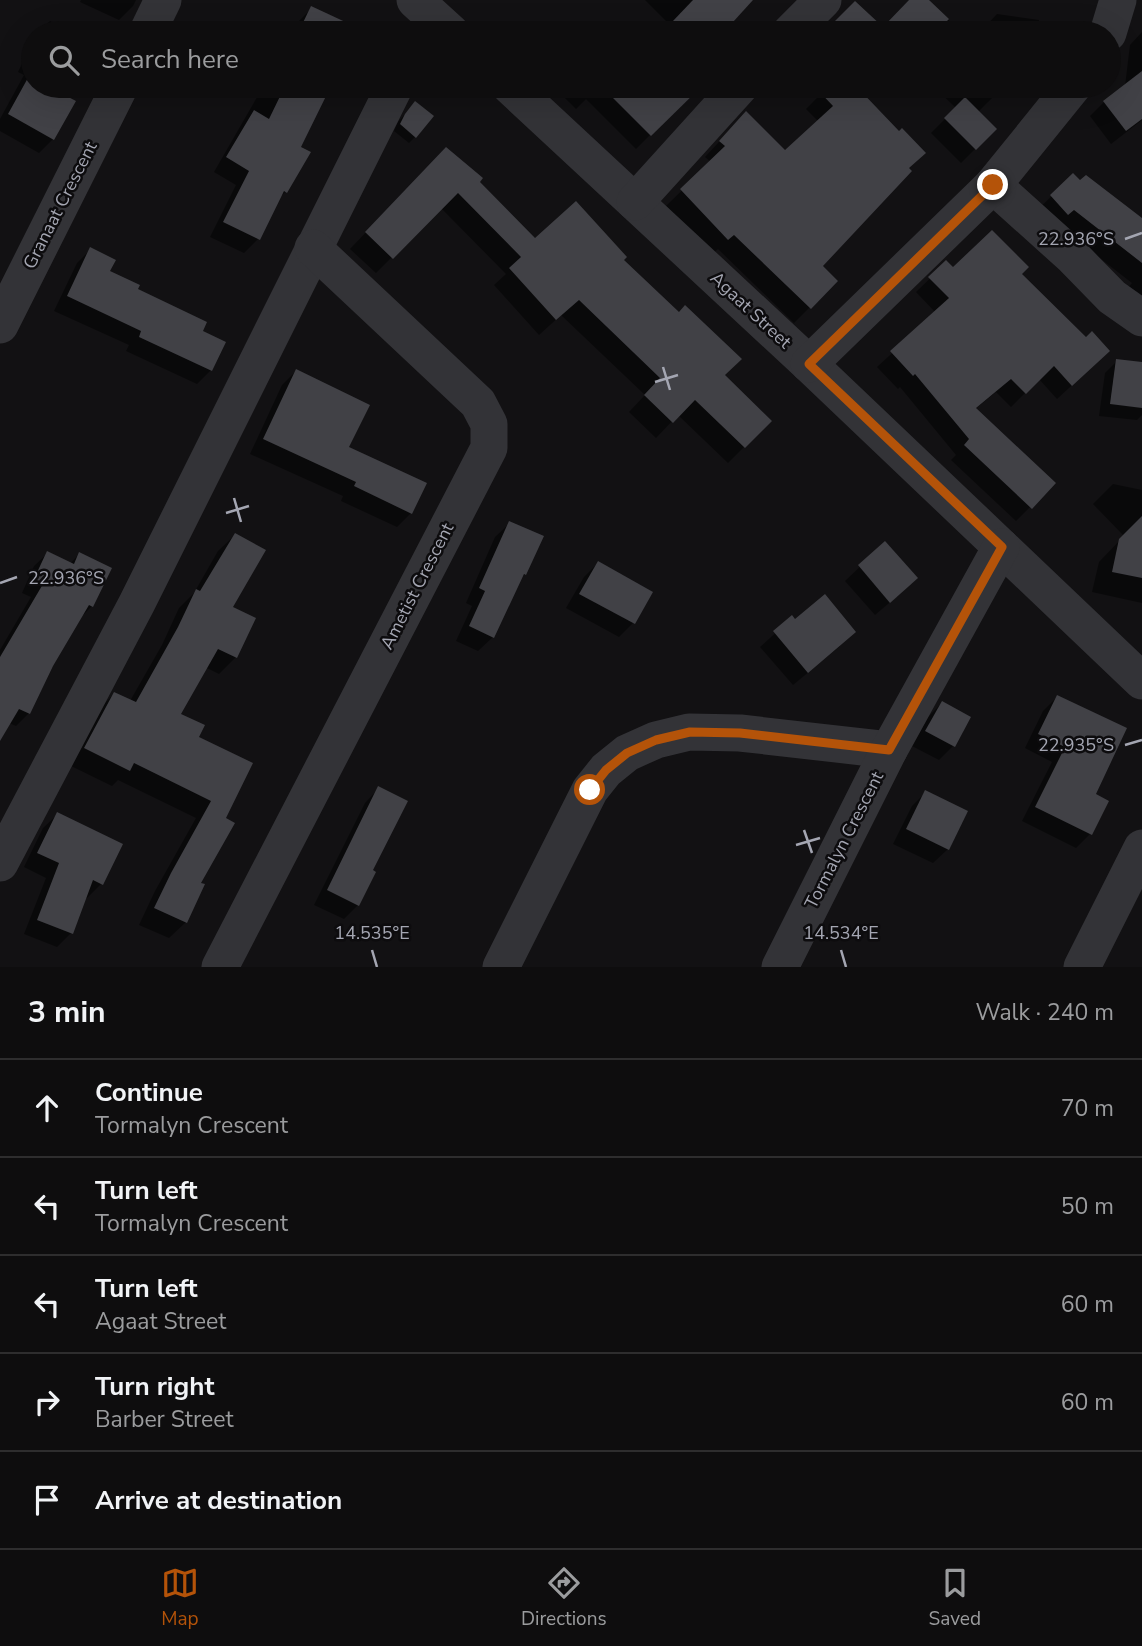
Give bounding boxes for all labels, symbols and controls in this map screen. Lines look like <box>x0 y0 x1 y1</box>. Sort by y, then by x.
search box <box>21 21 1121 98</box>
icon: search <box>45 41 83 79</box>
text: Search here <box>101 42 239 77</box>
street label: Granaat Crescent <box>18 137 103 273</box>
route end <box>977 169 1008 200</box>
text: 22.936°S <box>1038 227 1114 251</box>
street label: Agaat Street <box>705 266 797 354</box>
street label: Ametist Crescent <box>375 518 460 653</box>
text: 22.936°S <box>28 566 104 590</box>
text: 22.935°S <box>1038 733 1114 757</box>
street label: Tormalyn Crescent <box>799 767 889 913</box>
route start <box>574 774 605 805</box>
text: 14.535°E <box>334 921 410 945</box>
text: 14.534°E <box>803 921 879 945</box>
text: 3 min <box>28 992 106 1033</box>
text: Walk · 240 m <box>975 997 1114 1028</box>
text: Continue <box>95 1075 203 1110</box>
icon: ahead <box>28 1089 66 1127</box>
text: 70 m <box>1061 1093 1114 1124</box>
text: Tormalyn Crescent <box>95 1110 288 1141</box>
text: Turn left <box>95 1173 198 1208</box>
icon: left <box>28 1187 66 1225</box>
text: 50 m <box>1061 1191 1114 1222</box>
text: Tormalyn Crescent <box>95 1208 288 1239</box>
text: Turn left <box>95 1271 198 1306</box>
icon: left <box>28 1285 66 1323</box>
text: 60 m <box>1061 1289 1114 1320</box>
text: Agaat Street <box>95 1306 226 1337</box>
text: Turn right <box>95 1369 214 1404</box>
icon: right <box>28 1383 66 1421</box>
text: 60 m <box>1061 1387 1114 1418</box>
text: Barber Street <box>95 1404 234 1435</box>
icon: arrive <box>28 1481 66 1519</box>
text: Arrive at destination <box>95 1483 342 1518</box>
tab: Map <box>161 1564 199 1632</box>
tab: Directions <box>521 1564 607 1632</box>
tab: Saved <box>929 1564 981 1632</box>

